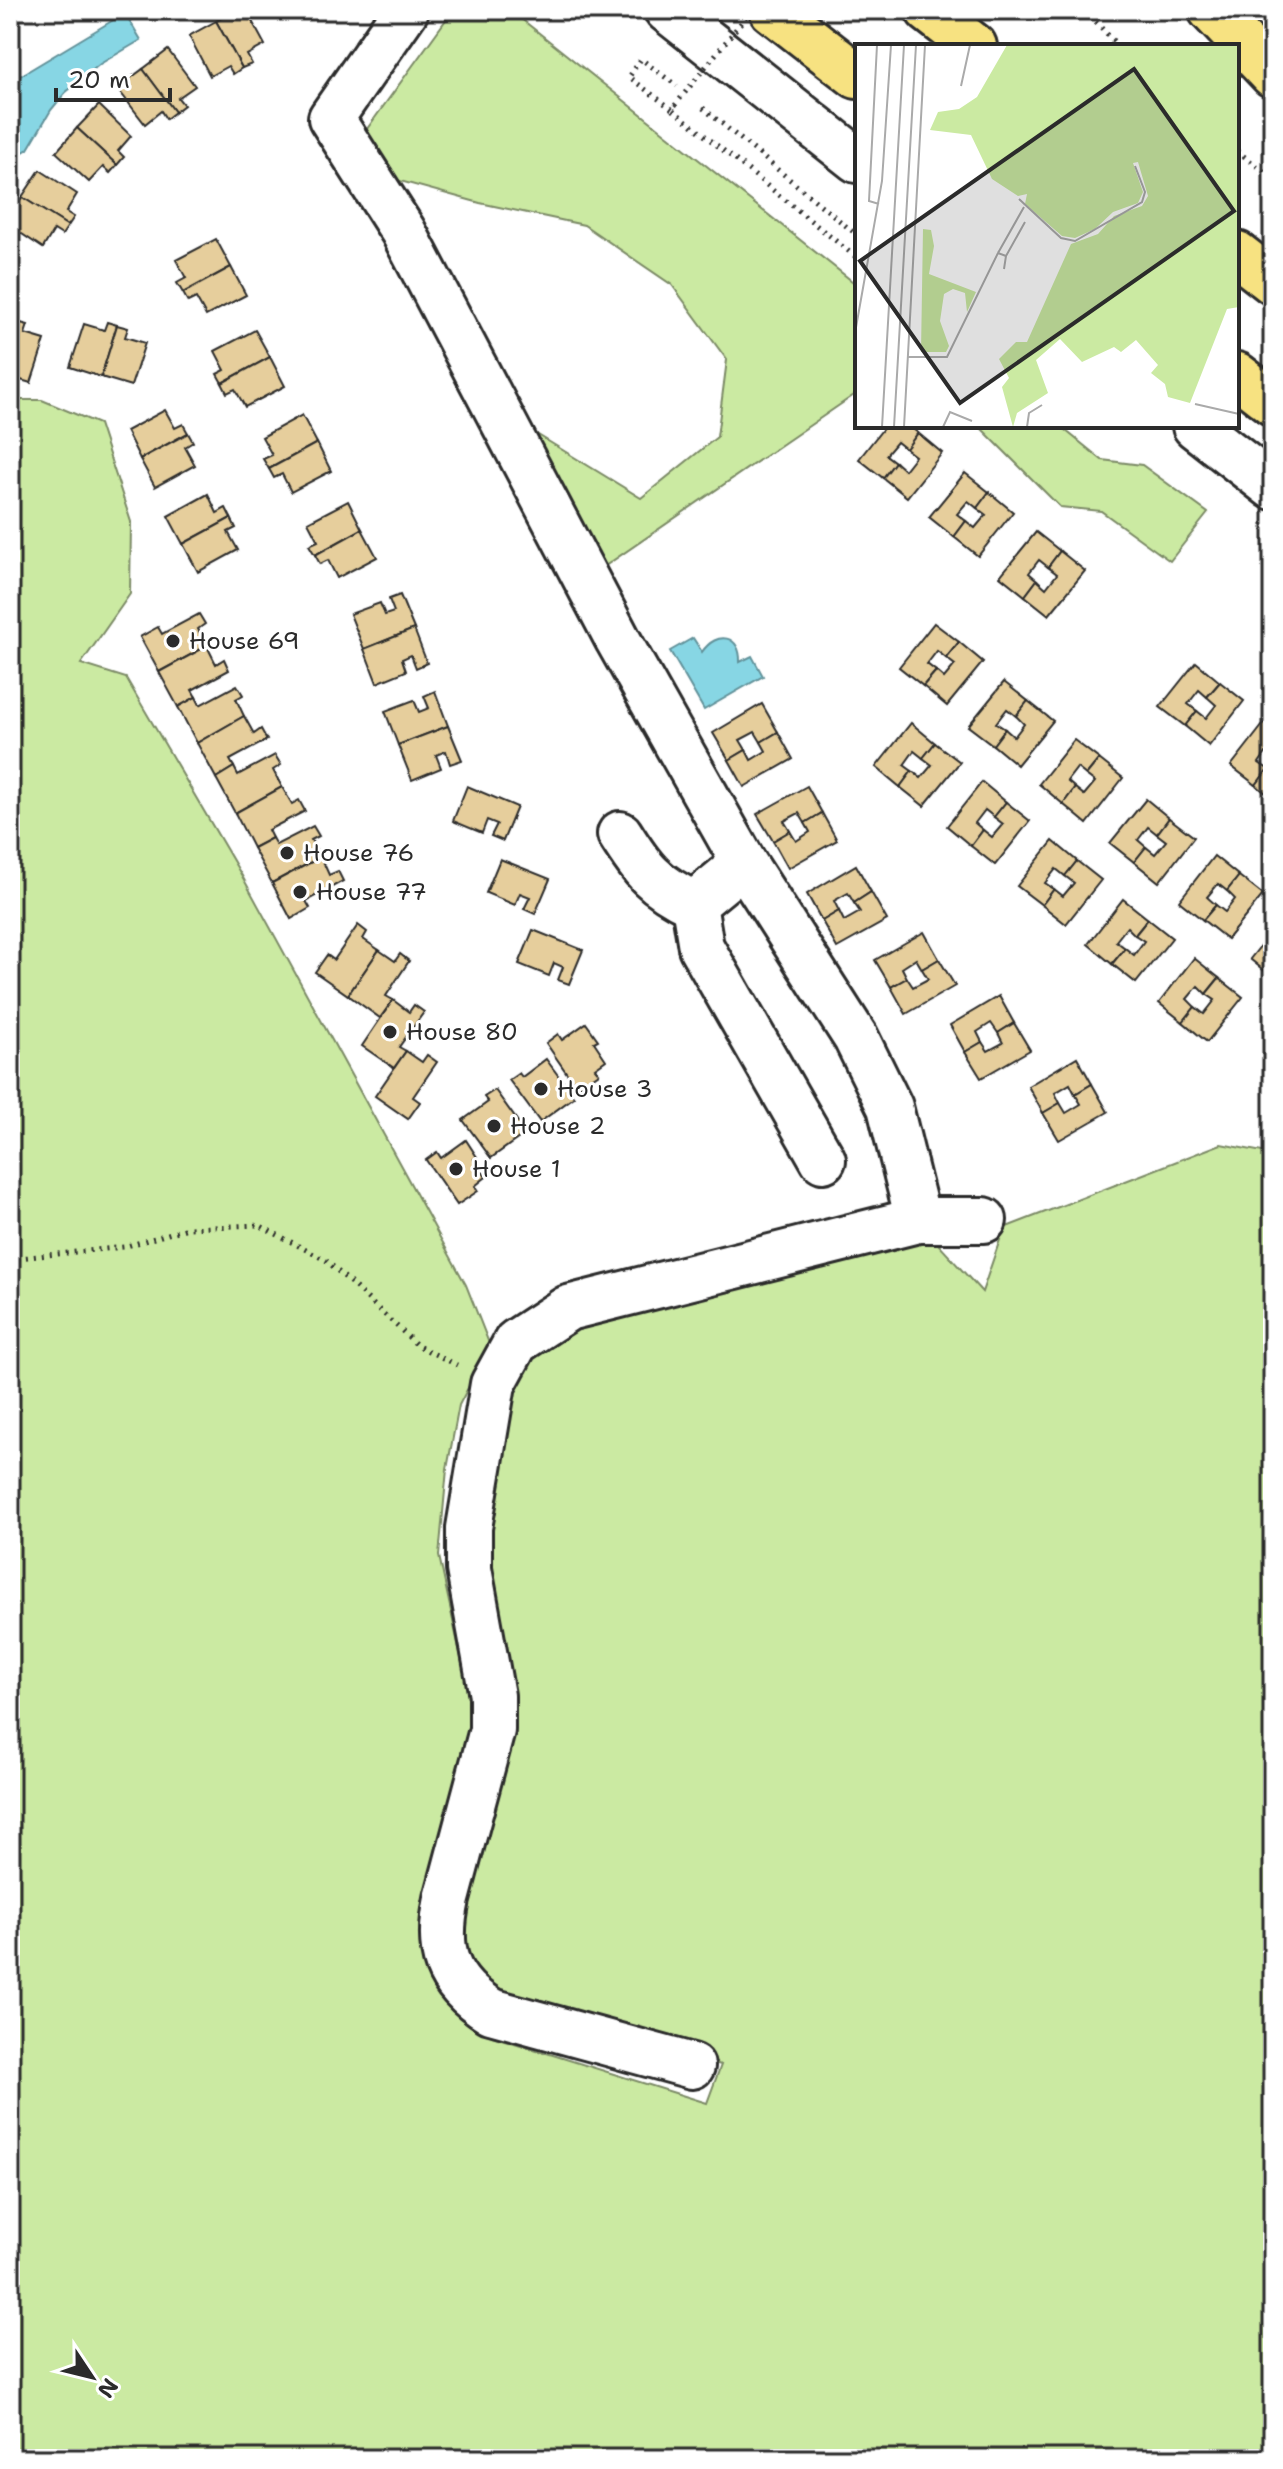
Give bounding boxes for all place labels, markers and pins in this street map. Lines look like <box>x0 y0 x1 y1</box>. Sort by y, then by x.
place label: House 69 <box>189 625 300 657</box>
marker: House 69 <box>164 632 182 650</box>
place label: House 76 <box>303 837 414 869</box>
marker: House 76 <box>278 844 296 862</box>
place label: House 77 <box>316 876 427 908</box>
marker: House 77 <box>291 883 309 901</box>
place label: House 80 <box>406 1016 518 1048</box>
marker: House 80 <box>381 1023 399 1041</box>
place label: House 3 <box>557 1073 653 1105</box>
marker: House 3 <box>532 1080 550 1098</box>
place label: House 2 <box>510 1110 606 1142</box>
marker: House 2 <box>485 1117 503 1135</box>
place label: House 1 <box>472 1153 561 1185</box>
marker: House 1 <box>447 1160 465 1178</box>

